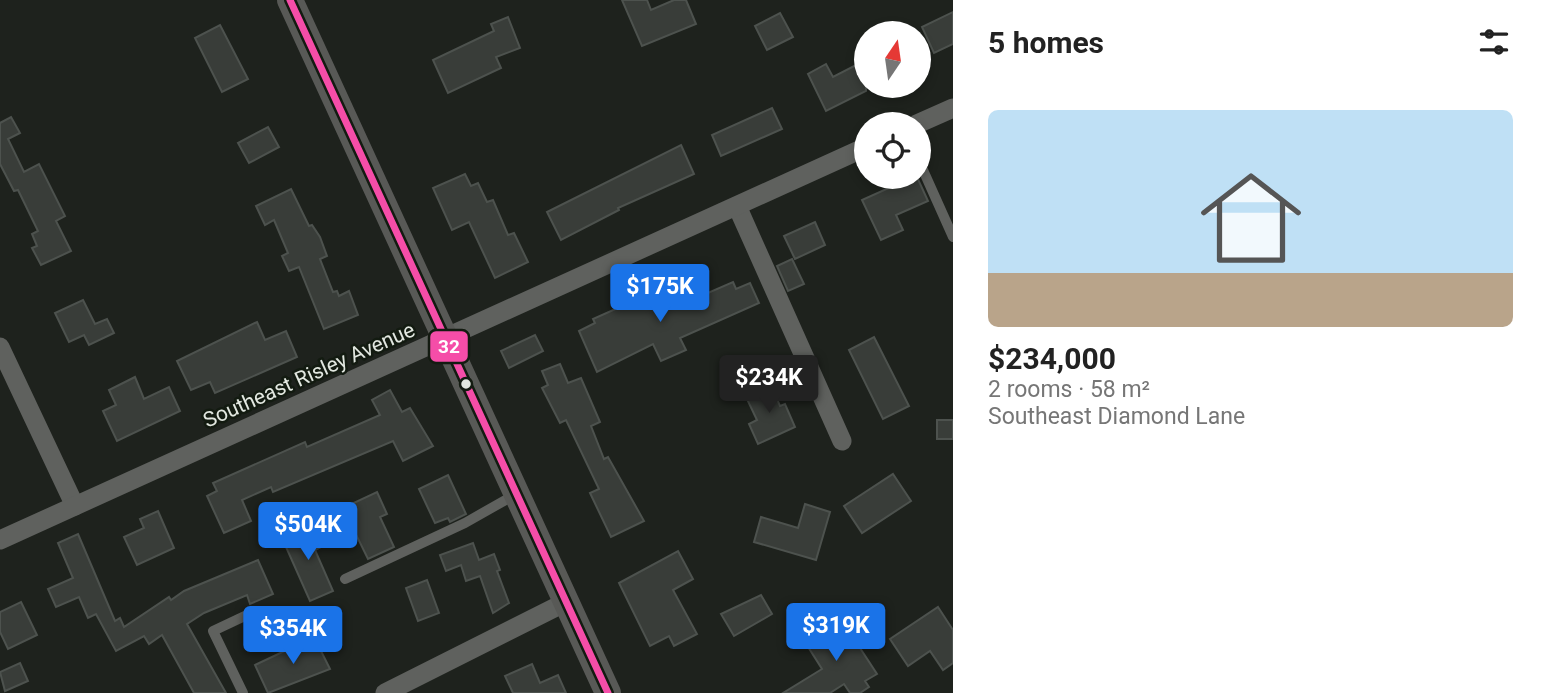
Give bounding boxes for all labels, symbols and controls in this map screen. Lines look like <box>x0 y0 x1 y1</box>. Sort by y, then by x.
north arrow <box>854 21 931 98</box>
map controls <box>854 21 931 189</box>
icon: filters <box>1475 23 1513 61</box>
text: 5 homes <box>988 25 1104 60</box>
button: locate <box>854 112 931 189</box>
icon: home <box>1188 155 1314 281</box>
pin: $175K <box>611 264 709 324</box>
text: $175K <box>626 273 694 300</box>
street label: Southeast Risley Avenue <box>200 318 418 432</box>
line badge: 32 <box>429 330 469 363</box>
text: 32 <box>438 335 460 358</box>
text: $234,000 <box>988 341 1116 376</box>
pin: $234K <box>720 356 818 415</box>
text: $234K <box>735 364 803 391</box>
text: 2 rooms · 58 m² <box>988 376 1150 403</box>
unlabelled marker <box>459 377 473 391</box>
text: Southeast Diamond Lane <box>988 403 1245 430</box>
pin: $504K <box>259 503 357 562</box>
text: $504K <box>274 511 342 538</box>
pin: $319K <box>787 604 885 663</box>
pin: $354K <box>244 606 342 666</box>
text: $319K <box>802 612 870 639</box>
text: $354K <box>259 615 327 642</box>

